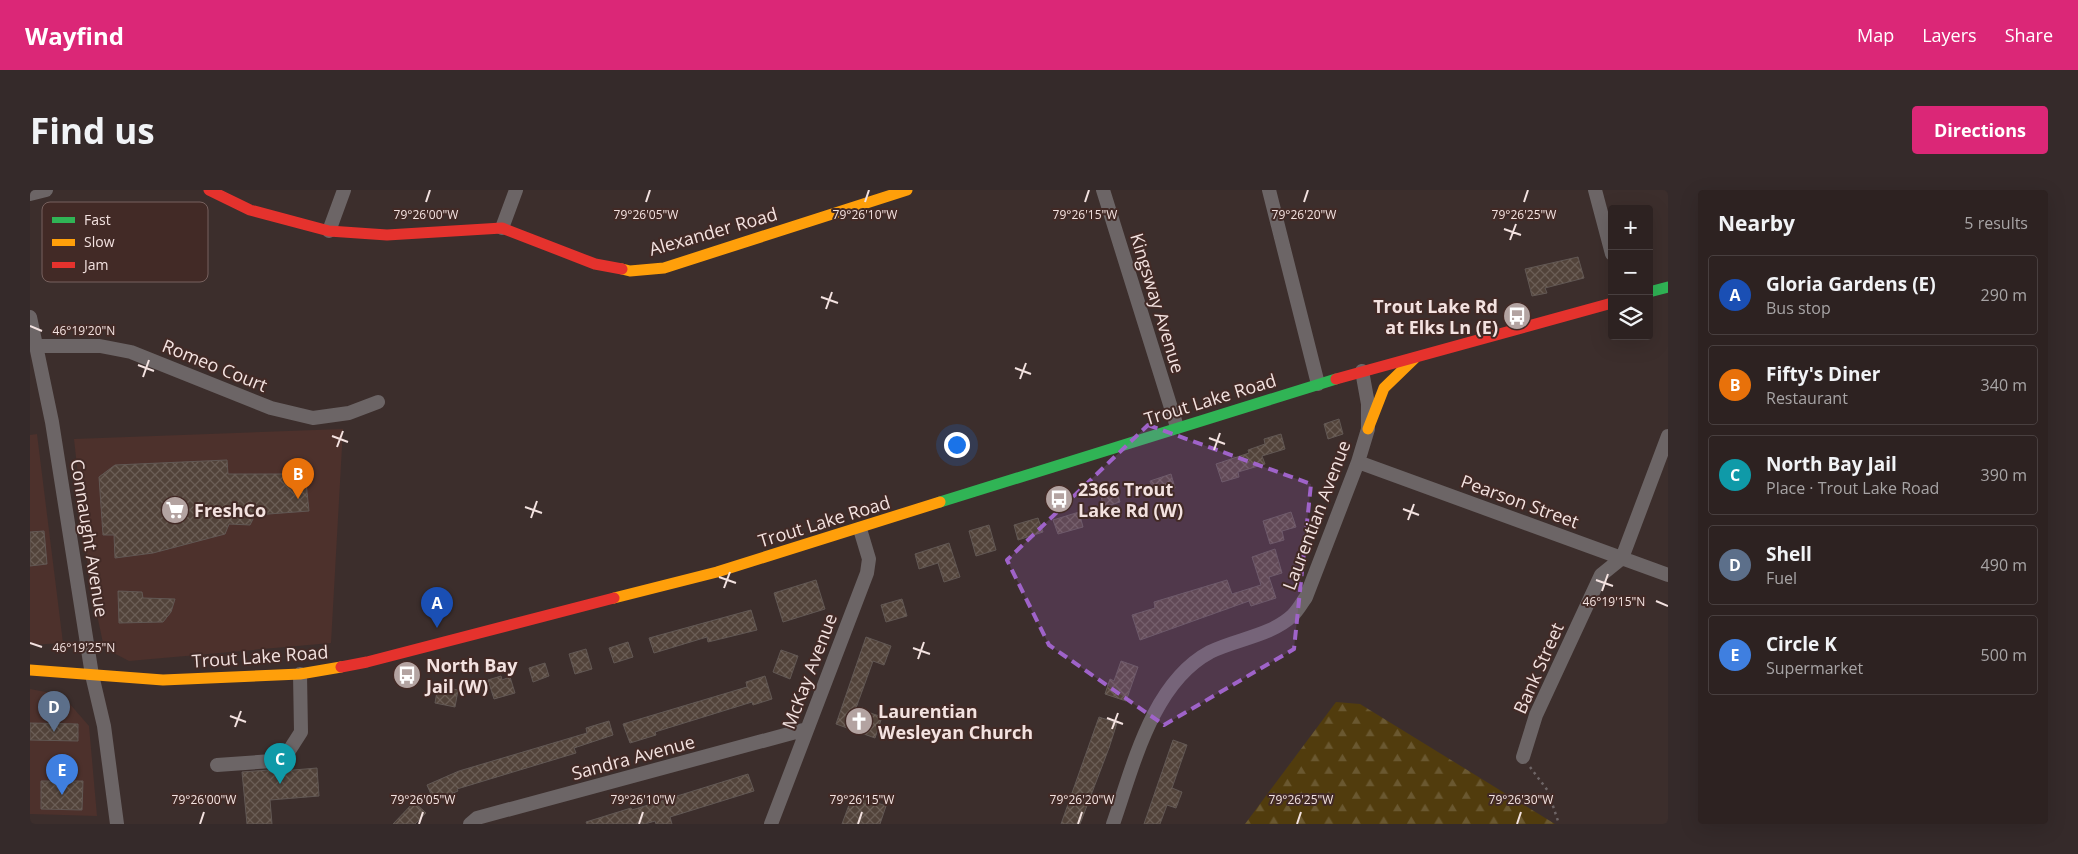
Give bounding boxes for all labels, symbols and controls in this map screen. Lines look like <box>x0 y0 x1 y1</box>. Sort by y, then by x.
text: Wayfind <box>25 19 124 52</box>
text: Map <box>1857 23 1894 47</box>
text: Layers <box>1922 23 1977 47</box>
text: Share <box>2005 23 2053 47</box>
button: Directions <box>1912 106 2048 154</box>
text: Find us <box>30 107 155 154</box>
street label: Alexander Road <box>646 201 780 261</box>
legend <box>42 202 208 282</box>
map controls <box>1608 205 1653 340</box>
button: + <box>1608 205 1653 250</box>
text: 79°26'00"W <box>394 206 458 223</box>
text: 79°26'05"W <box>614 206 678 223</box>
text: 79°26'10"W <box>833 206 897 223</box>
text: 79°26'15"W <box>1053 206 1117 223</box>
text: 79°26'20"W <box>1272 206 1336 223</box>
text: 79°26'25"W <box>1492 206 1556 223</box>
text: Nearby <box>1718 209 1795 237</box>
text: Fast <box>84 210 111 229</box>
text: 5 results <box>1964 212 2028 234</box>
street label: Kingsway Avenue <box>1125 230 1191 376</box>
text: Slow <box>84 232 115 251</box>
button: − <box>1608 250 1653 295</box>
text: Jam <box>82 255 109 274</box>
text: Gloria Gardens (E) <box>1766 271 1936 297</box>
text: A <box>1729 284 1741 306</box>
text: 290 m <box>1981 284 2027 306</box>
place label: Trout Lake Rd at Elks Ln (E) <box>1373 294 1498 339</box>
button: layers <box>1608 295 1653 340</box>
text: Bus stop <box>1766 297 1831 319</box>
bus stop icon: Trout Lake Rd at Elks Ln (E) <box>1502 301 1532 331</box>
text: 46°19'20"N <box>53 322 115 339</box>
street label: Romeo Court <box>159 333 271 397</box>
text: Fifty's Diner <box>1766 361 1880 387</box>
street label: Trout Lake Road <box>1141 368 1279 430</box>
text: B <box>1730 374 1740 396</box>
text: 340 m <box>1981 374 2027 396</box>
text: Restaurant <box>1766 387 1848 409</box>
your location <box>944 432 970 458</box>
street label: Laurentian Avenue <box>1276 437 1356 593</box>
text: North Bay Jail <box>1766 451 1897 477</box>
street label: Connaught Avenue <box>66 457 114 619</box>
pin: B <box>282 458 314 499</box>
text: C <box>1730 464 1740 486</box>
text: 390 m <box>1981 464 2027 486</box>
street label: Pearson Street <box>1458 469 1582 533</box>
place label: 2366 Trout Lake Rd (W) <box>1078 477 1183 522</box>
text: Place · Trout Lake Road <box>1766 477 1939 499</box>
bus stop icon: 2366 Trout Lake Rd (W) <box>1044 484 1074 514</box>
street label: Trout Lake Road <box>755 490 893 552</box>
supermarket icon: FreshCo <box>160 495 190 525</box>
place label: FreshCo <box>194 498 266 522</box>
text: Shell <box>1766 541 1812 567</box>
text: D <box>1729 554 1741 576</box>
text: 490 m <box>1981 554 2027 576</box>
text: Fuel <box>1766 567 1797 589</box>
pin: A <box>421 587 453 628</box>
text: 46°19'15"N <box>1583 593 1645 610</box>
street label: McKay Avenue <box>776 610 842 732</box>
street label: Bank Street <box>1507 619 1569 717</box>
text: Circle K <box>1766 631 1837 657</box>
text: 46°19'25"N <box>53 639 115 656</box>
street label: Trout Lake Road <box>191 639 329 673</box>
text: E <box>1731 644 1739 666</box>
text: 500 m <box>1981 644 2027 666</box>
place label: North Bay Jail (W) <box>424 653 518 698</box>
text: Supermarket <box>1766 657 1863 679</box>
bus stop icon: North Bay Jail (W) <box>392 660 422 690</box>
pin: D <box>38 691 70 732</box>
place label: Laurentian Wesleyan Church <box>878 699 1033 744</box>
church icon: Laurentian Wesleyan Church <box>844 706 874 736</box>
street label: Sandra Avenue <box>569 729 697 785</box>
pin: C <box>264 743 296 784</box>
pin: E <box>46 754 78 795</box>
text: 79°26'00"W <box>172 791 236 808</box>
text: 79°26'05"W <box>391 791 455 808</box>
text: 79°26'10"W <box>611 791 675 808</box>
text: 79°26'15"W <box>830 791 894 808</box>
text: 79°26'20"W <box>1050 791 1114 808</box>
text: 79°26'25"W <box>1269 791 1333 808</box>
text: 79°26'30"W <box>1489 791 1553 808</box>

